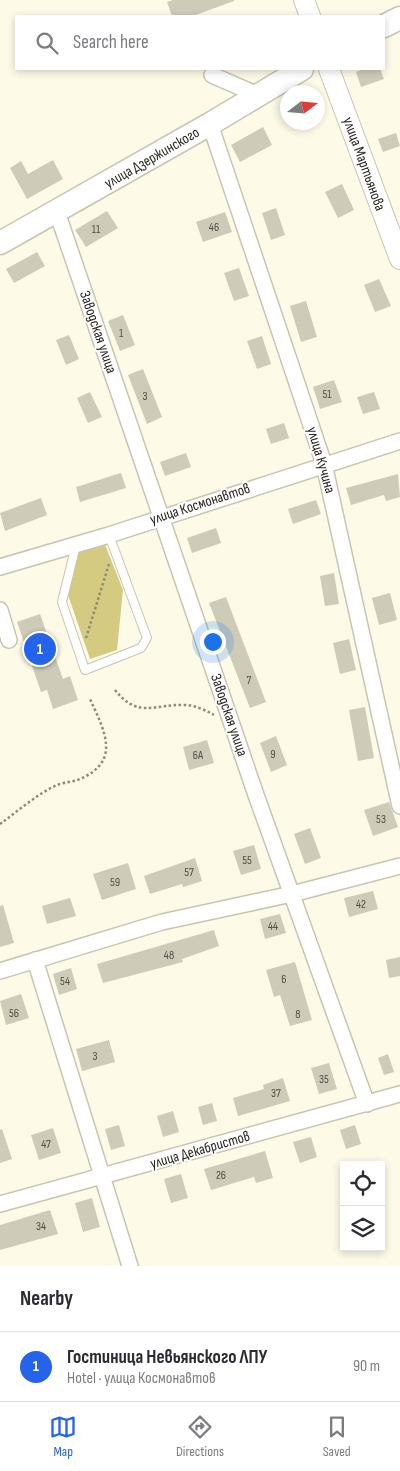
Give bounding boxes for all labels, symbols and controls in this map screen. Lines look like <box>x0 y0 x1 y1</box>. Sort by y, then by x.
search box <box>15 15 385 70</box>
icon: search <box>33 29 61 57</box>
text: Search here <box>73 31 149 54</box>
north arrow <box>280 85 325 130</box>
street label: улица Мартьянова <box>338 115 390 214</box>
street label: улица Дзержинского <box>101 123 203 193</box>
house number: 46 <box>209 220 219 235</box>
house number: 11 <box>92 222 101 237</box>
street label: Заводская улица <box>75 288 121 376</box>
house number: 1 <box>119 326 124 341</box>
house number: 51 <box>322 387 332 402</box>
house number: 3 <box>142 389 148 404</box>
street label: улица Кучина <box>302 425 340 496</box>
street label: улица Космонавтов <box>147 479 253 529</box>
your location <box>200 629 226 655</box>
pin: 1 <box>24 630 56 668</box>
street label: Заводская улица <box>206 671 252 759</box>
house number: 7 <box>247 673 252 688</box>
house number: 9 <box>270 747 276 762</box>
house number: 6А <box>193 748 204 763</box>
house number: 53 <box>376 812 386 827</box>
house number: 55 <box>242 853 252 868</box>
house number: 57 <box>184 865 194 880</box>
house number: 59 <box>110 875 120 890</box>
house number: 42 <box>356 897 366 912</box>
house number: 44 <box>268 919 278 934</box>
house number: 48 <box>164 948 174 963</box>
house number: 6 <box>281 972 287 987</box>
house number: 54 <box>60 974 70 989</box>
house number: 56 <box>9 1006 19 1021</box>
house number: 8 <box>295 1007 301 1022</box>
house number: 3 <box>92 1049 98 1064</box>
house number: 35 <box>319 1072 329 1087</box>
house number: 37 <box>271 1086 281 1101</box>
street label: улица Декабристов <box>148 1127 252 1173</box>
house number: 47 <box>41 1137 51 1152</box>
map controls <box>340 1161 385 1251</box>
button: locate <box>340 1161 385 1206</box>
house number: 26 <box>216 1168 226 1183</box>
button: layers <box>340 1206 385 1251</box>
house number: 34 <box>36 1219 46 1234</box>
text: Nearby <box>20 1286 73 1311</box>
text: Гостиница Невьянского ЛПУ <box>67 1346 268 1369</box>
text: 1 <box>33 1357 39 1376</box>
text: 90 m <box>353 1357 380 1376</box>
text: Hotel · улица Космонавтов <box>67 1369 216 1388</box>
tab: Map <box>49 1413 77 1460</box>
tab: Directions <box>176 1413 224 1460</box>
tab: Saved <box>323 1413 351 1460</box>

